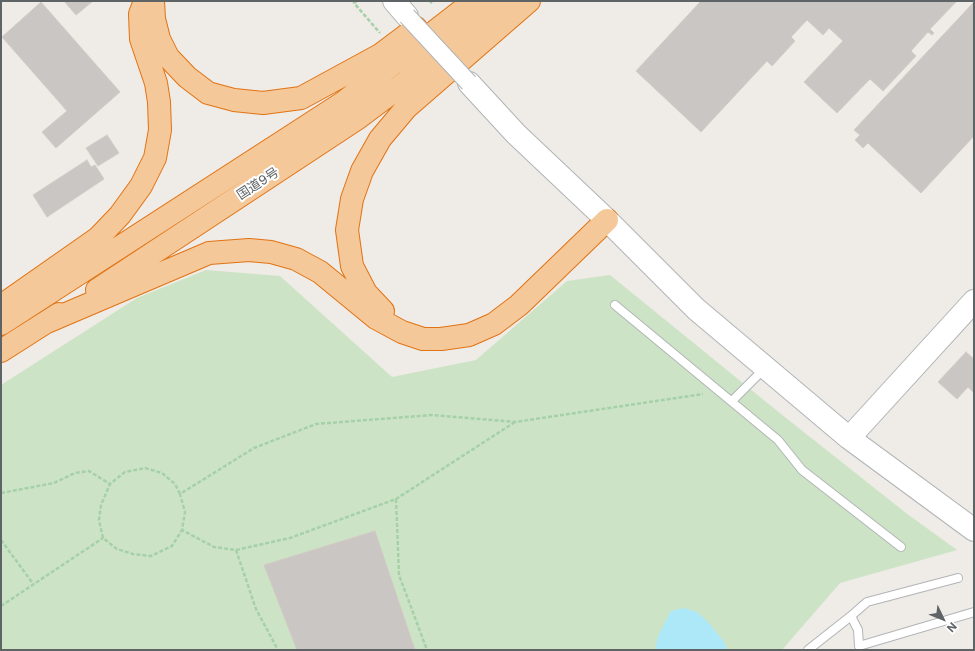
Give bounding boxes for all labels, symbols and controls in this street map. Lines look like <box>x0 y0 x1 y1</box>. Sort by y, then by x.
street label: 国道9号 <box>234 165 282 203</box>
north arrow <box>923 599 963 639</box>
text: N <box>944 619 960 635</box>

